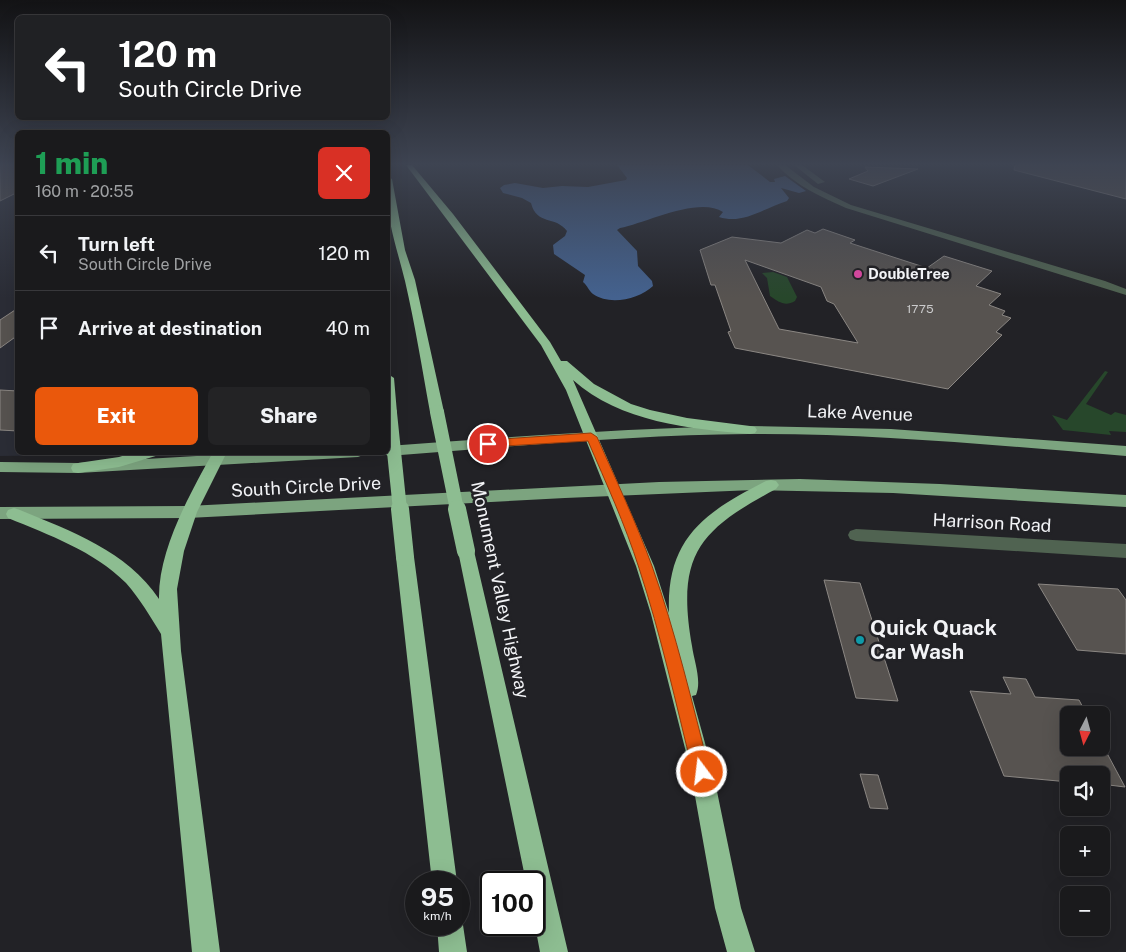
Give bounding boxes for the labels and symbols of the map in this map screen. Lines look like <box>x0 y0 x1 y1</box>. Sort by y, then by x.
place label: DoubleTree <box>868 265 950 282</box>
marker: DoubleTree <box>852 268 864 280</box>
house number: 1775 <box>906 302 934 316</box>
street label: Lake Avenue <box>807 400 913 425</box>
pin <box>467 423 509 465</box>
street label: South Circle Drive <box>230 472 382 501</box>
street label: Monument Valley Highway <box>467 479 534 701</box>
street label: Harrison Road <box>932 509 1052 536</box>
place label: Quick Quack Car Wash <box>870 615 997 664</box>
marker: Quick Quack Car Wash <box>854 634 866 646</box>
north arrow <box>1060 706 1110 756</box>
position arrow <box>675 745 727 797</box>
speed limit sign: 100 <box>480 871 545 936</box>

